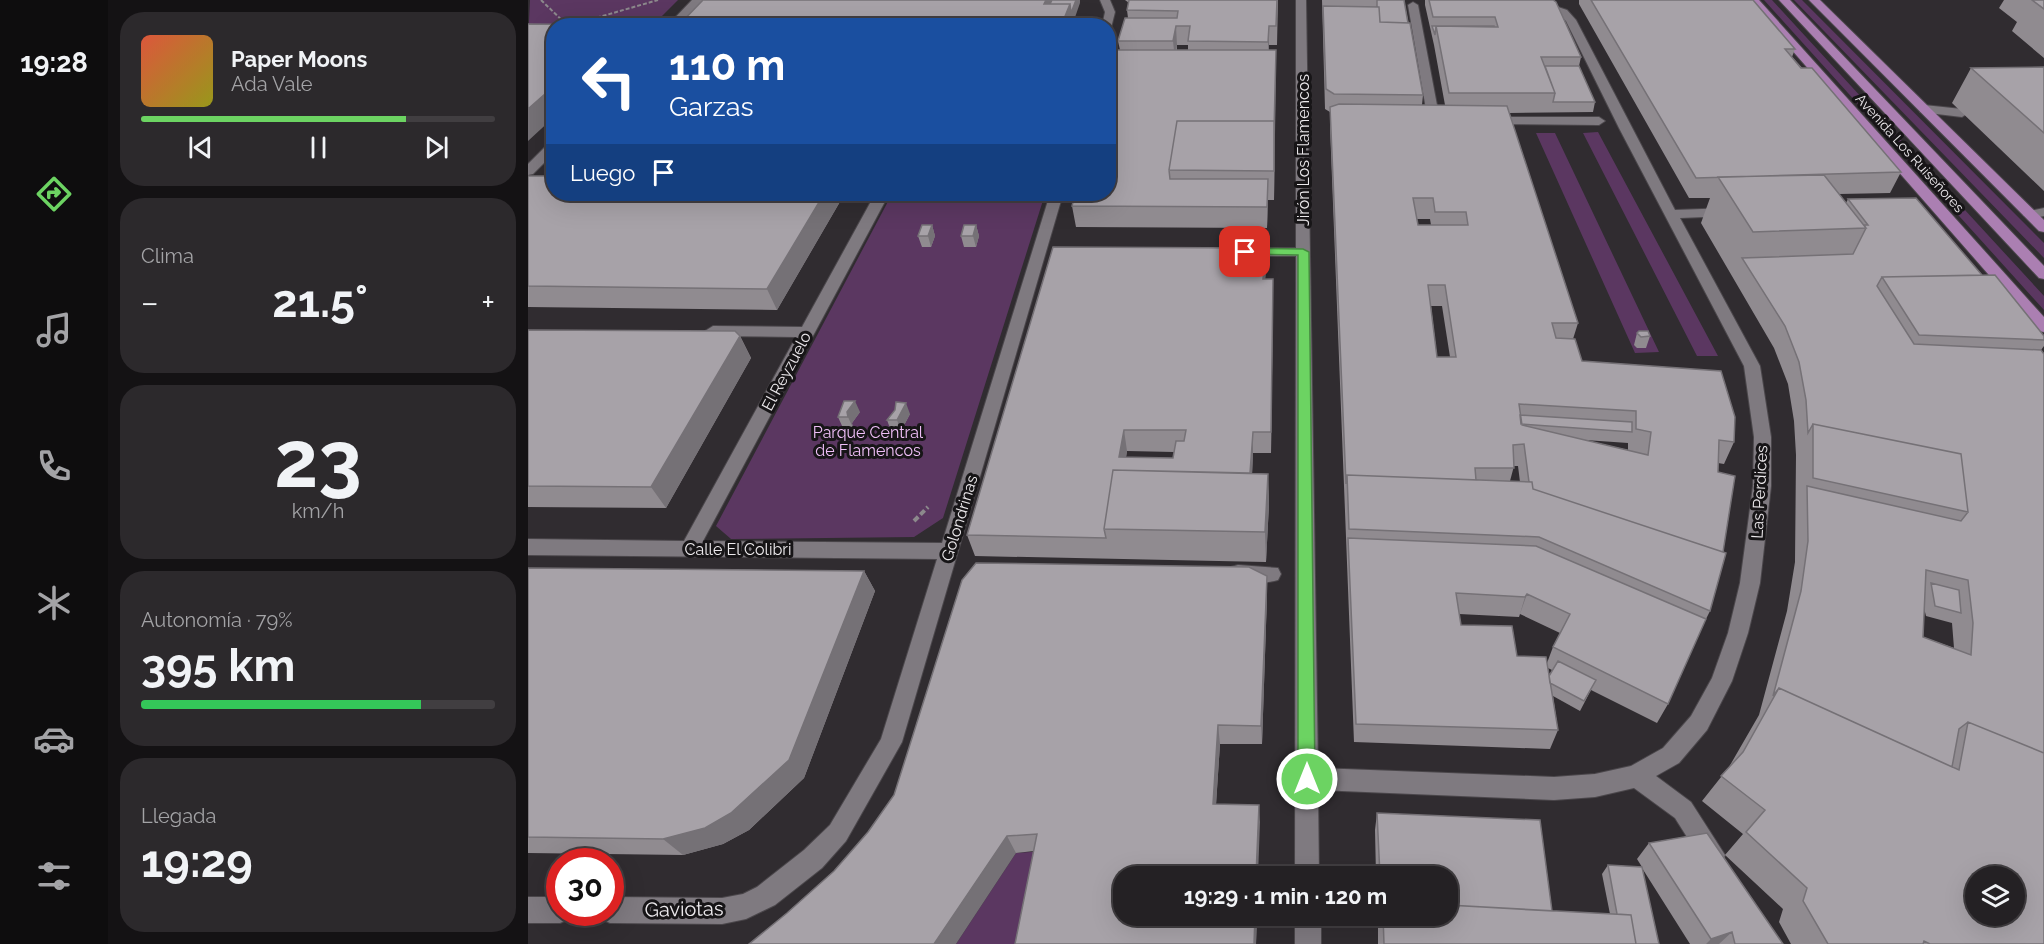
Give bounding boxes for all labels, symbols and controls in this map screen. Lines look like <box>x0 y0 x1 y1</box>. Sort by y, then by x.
text: 110 m <box>669 41 785 90</box>
icon: left <box>570 42 648 120</box>
text: Paper Moons <box>231 46 367 72</box>
text: 19:28 <box>20 47 88 78</box>
text: Ada Vale <box>231 72 313 96</box>
street label: Jirón Los Flamencos <box>1294 74 1313 226</box>
text: Garzas <box>669 91 754 122</box>
street label: Avenida Los Ruiseñores <box>1853 91 1968 216</box>
icon: previous <box>184 131 217 164</box>
icon: pause <box>302 131 335 164</box>
icon: next <box>420 131 453 164</box>
icon: arrive <box>647 156 680 189</box>
text: Luego <box>570 160 635 186</box>
icon: directions <box>33 173 75 215</box>
pin <box>1219 226 1270 277</box>
icon: arrive <box>1228 235 1261 268</box>
text: Clima <box>141 244 194 268</box>
text: 21.5° <box>272 275 368 328</box>
text: − <box>141 283 159 322</box>
text: + <box>481 283 495 322</box>
icon: music <box>33 309 75 351</box>
street label: El Reyzuelo <box>758 329 815 414</box>
text: 23 <box>274 414 362 505</box>
park label: Parque Central de Flamencos <box>813 423 924 460</box>
street label: Las Perdices <box>1748 444 1771 539</box>
icon: phone <box>33 445 75 487</box>
street label: Golondrinas <box>937 473 982 563</box>
text: km/h <box>292 499 344 523</box>
street label: Calle El Colibri <box>685 540 791 559</box>
icon: climate <box>33 582 75 624</box>
text: Autonomía · 79% <box>141 608 292 632</box>
text: 395 km <box>141 639 295 692</box>
icon: car <box>33 718 75 760</box>
position arrow <box>1275 747 1339 811</box>
text: Llegada <box>141 804 216 828</box>
text: 19:29 <box>141 835 253 888</box>
speed limit sign: 30 <box>546 848 624 926</box>
icon: filters <box>33 855 75 897</box>
map controls <box>1965 866 2025 926</box>
button: layers <box>1965 866 2025 926</box>
text: 19:29 · 1 min · 120 m <box>1184 883 1387 909</box>
street label: Gaviotas <box>644 896 724 922</box>

